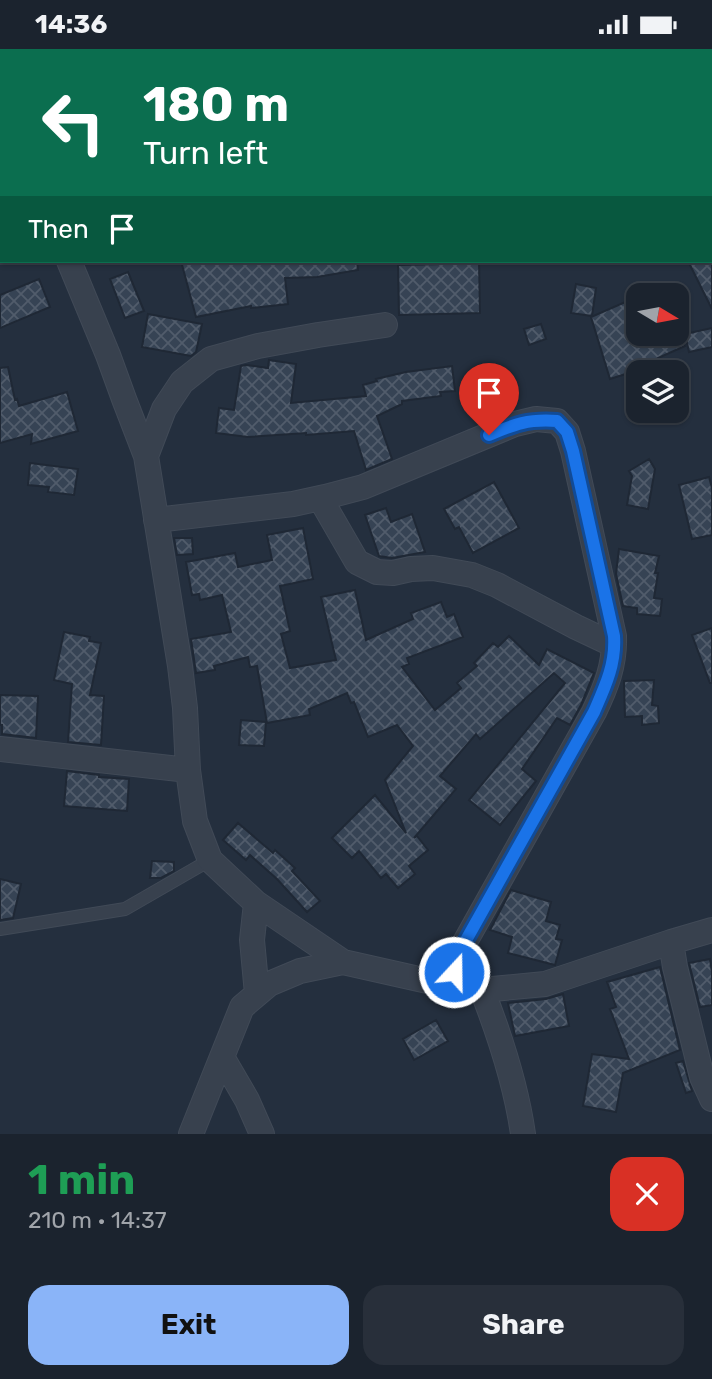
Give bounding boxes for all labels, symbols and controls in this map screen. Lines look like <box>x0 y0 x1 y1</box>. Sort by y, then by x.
text: 14:36 <box>35 9 107 40</box>
text: 180 m <box>143 75 289 133</box>
icon: left <box>28 77 119 168</box>
text: Turn left <box>143 134 268 172</box>
icon: arrive <box>103 210 141 248</box>
text: Then <box>28 214 89 245</box>
north arrow <box>626 283 690 347</box>
map controls <box>626 283 689 423</box>
button: layers <box>626 360 689 423</box>
pin <box>459 363 519 435</box>
icon: arrive <box>470 374 508 412</box>
position arrow <box>417 935 491 1009</box>
text: 1 min <box>28 1155 135 1205</box>
button: close <box>610 1157 684 1231</box>
text: 210 m · 14:37 <box>28 1206 167 1234</box>
button: Exit <box>28 1285 349 1365</box>
button: Share <box>363 1285 684 1365</box>

